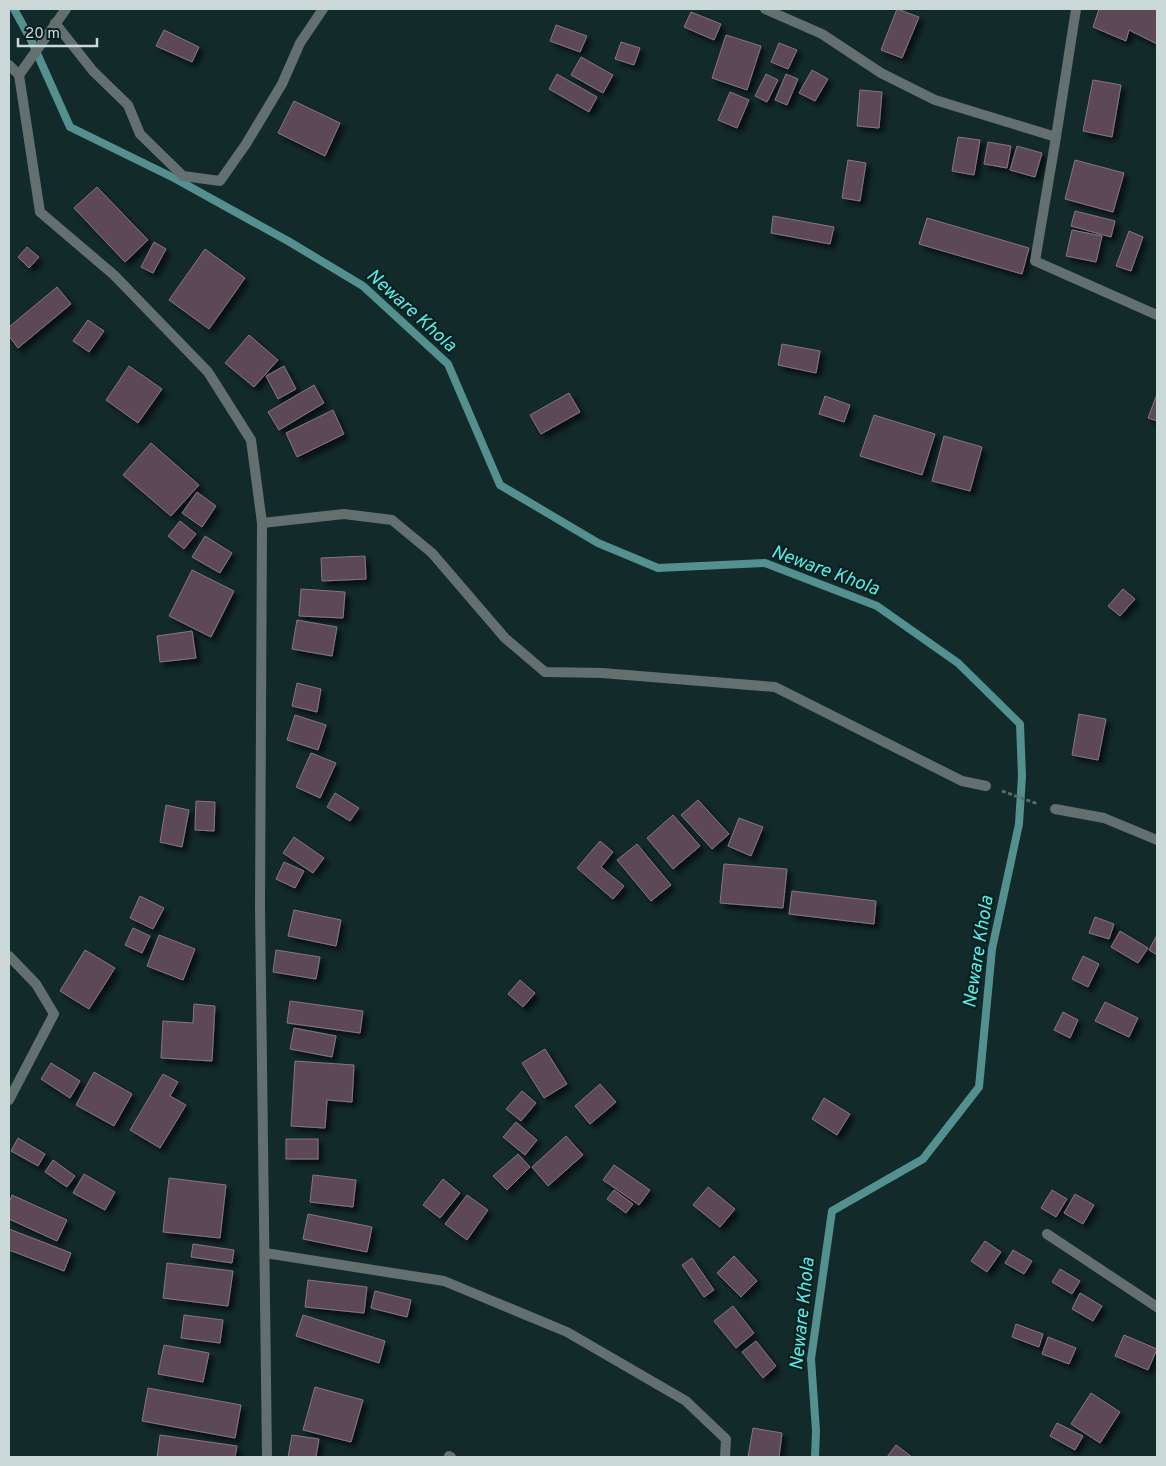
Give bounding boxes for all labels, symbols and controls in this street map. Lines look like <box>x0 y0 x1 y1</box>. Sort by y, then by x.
scale bar <box>18 15 96 47</box>
text: 20 m <box>25 25 60 44</box>
water label: Neware Khola <box>361 264 461 358</box>
water label: Neware Khola <box>768 540 882 602</box>
water label: Neware Khola <box>958 894 1000 1010</box>
water label: Neware Khola <box>785 1256 821 1372</box>

